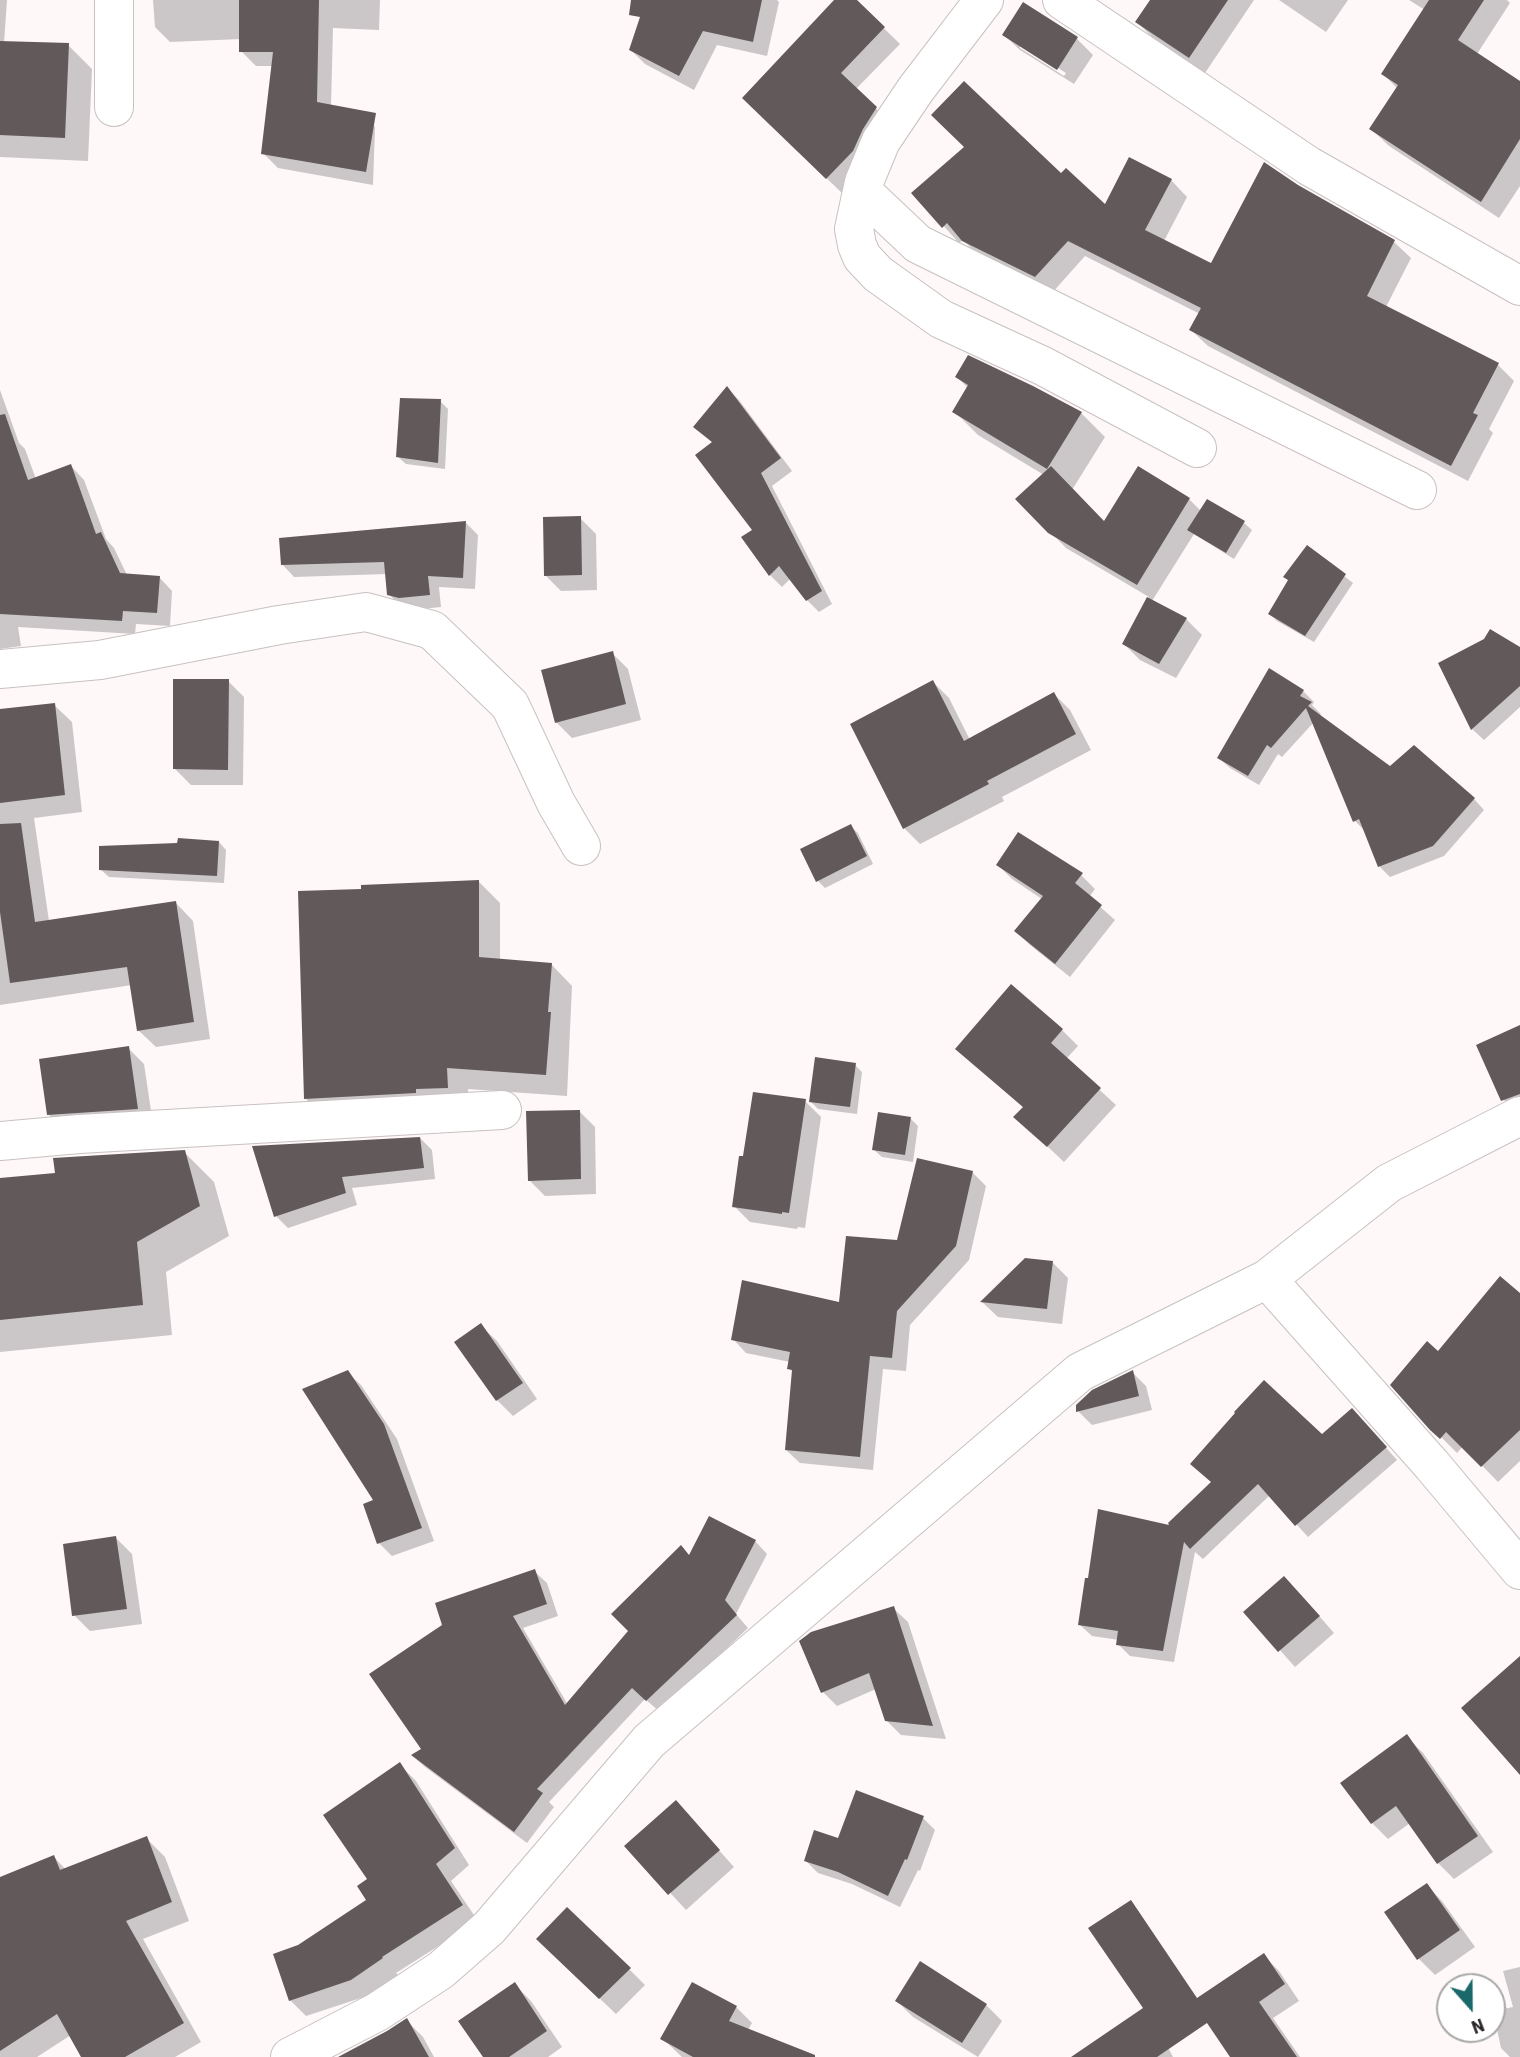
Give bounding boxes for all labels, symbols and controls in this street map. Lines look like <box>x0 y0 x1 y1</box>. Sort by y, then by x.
north arrow <box>1436 1973 1506 2043</box>
text: N <box>1468 2013 1488 2039</box>

